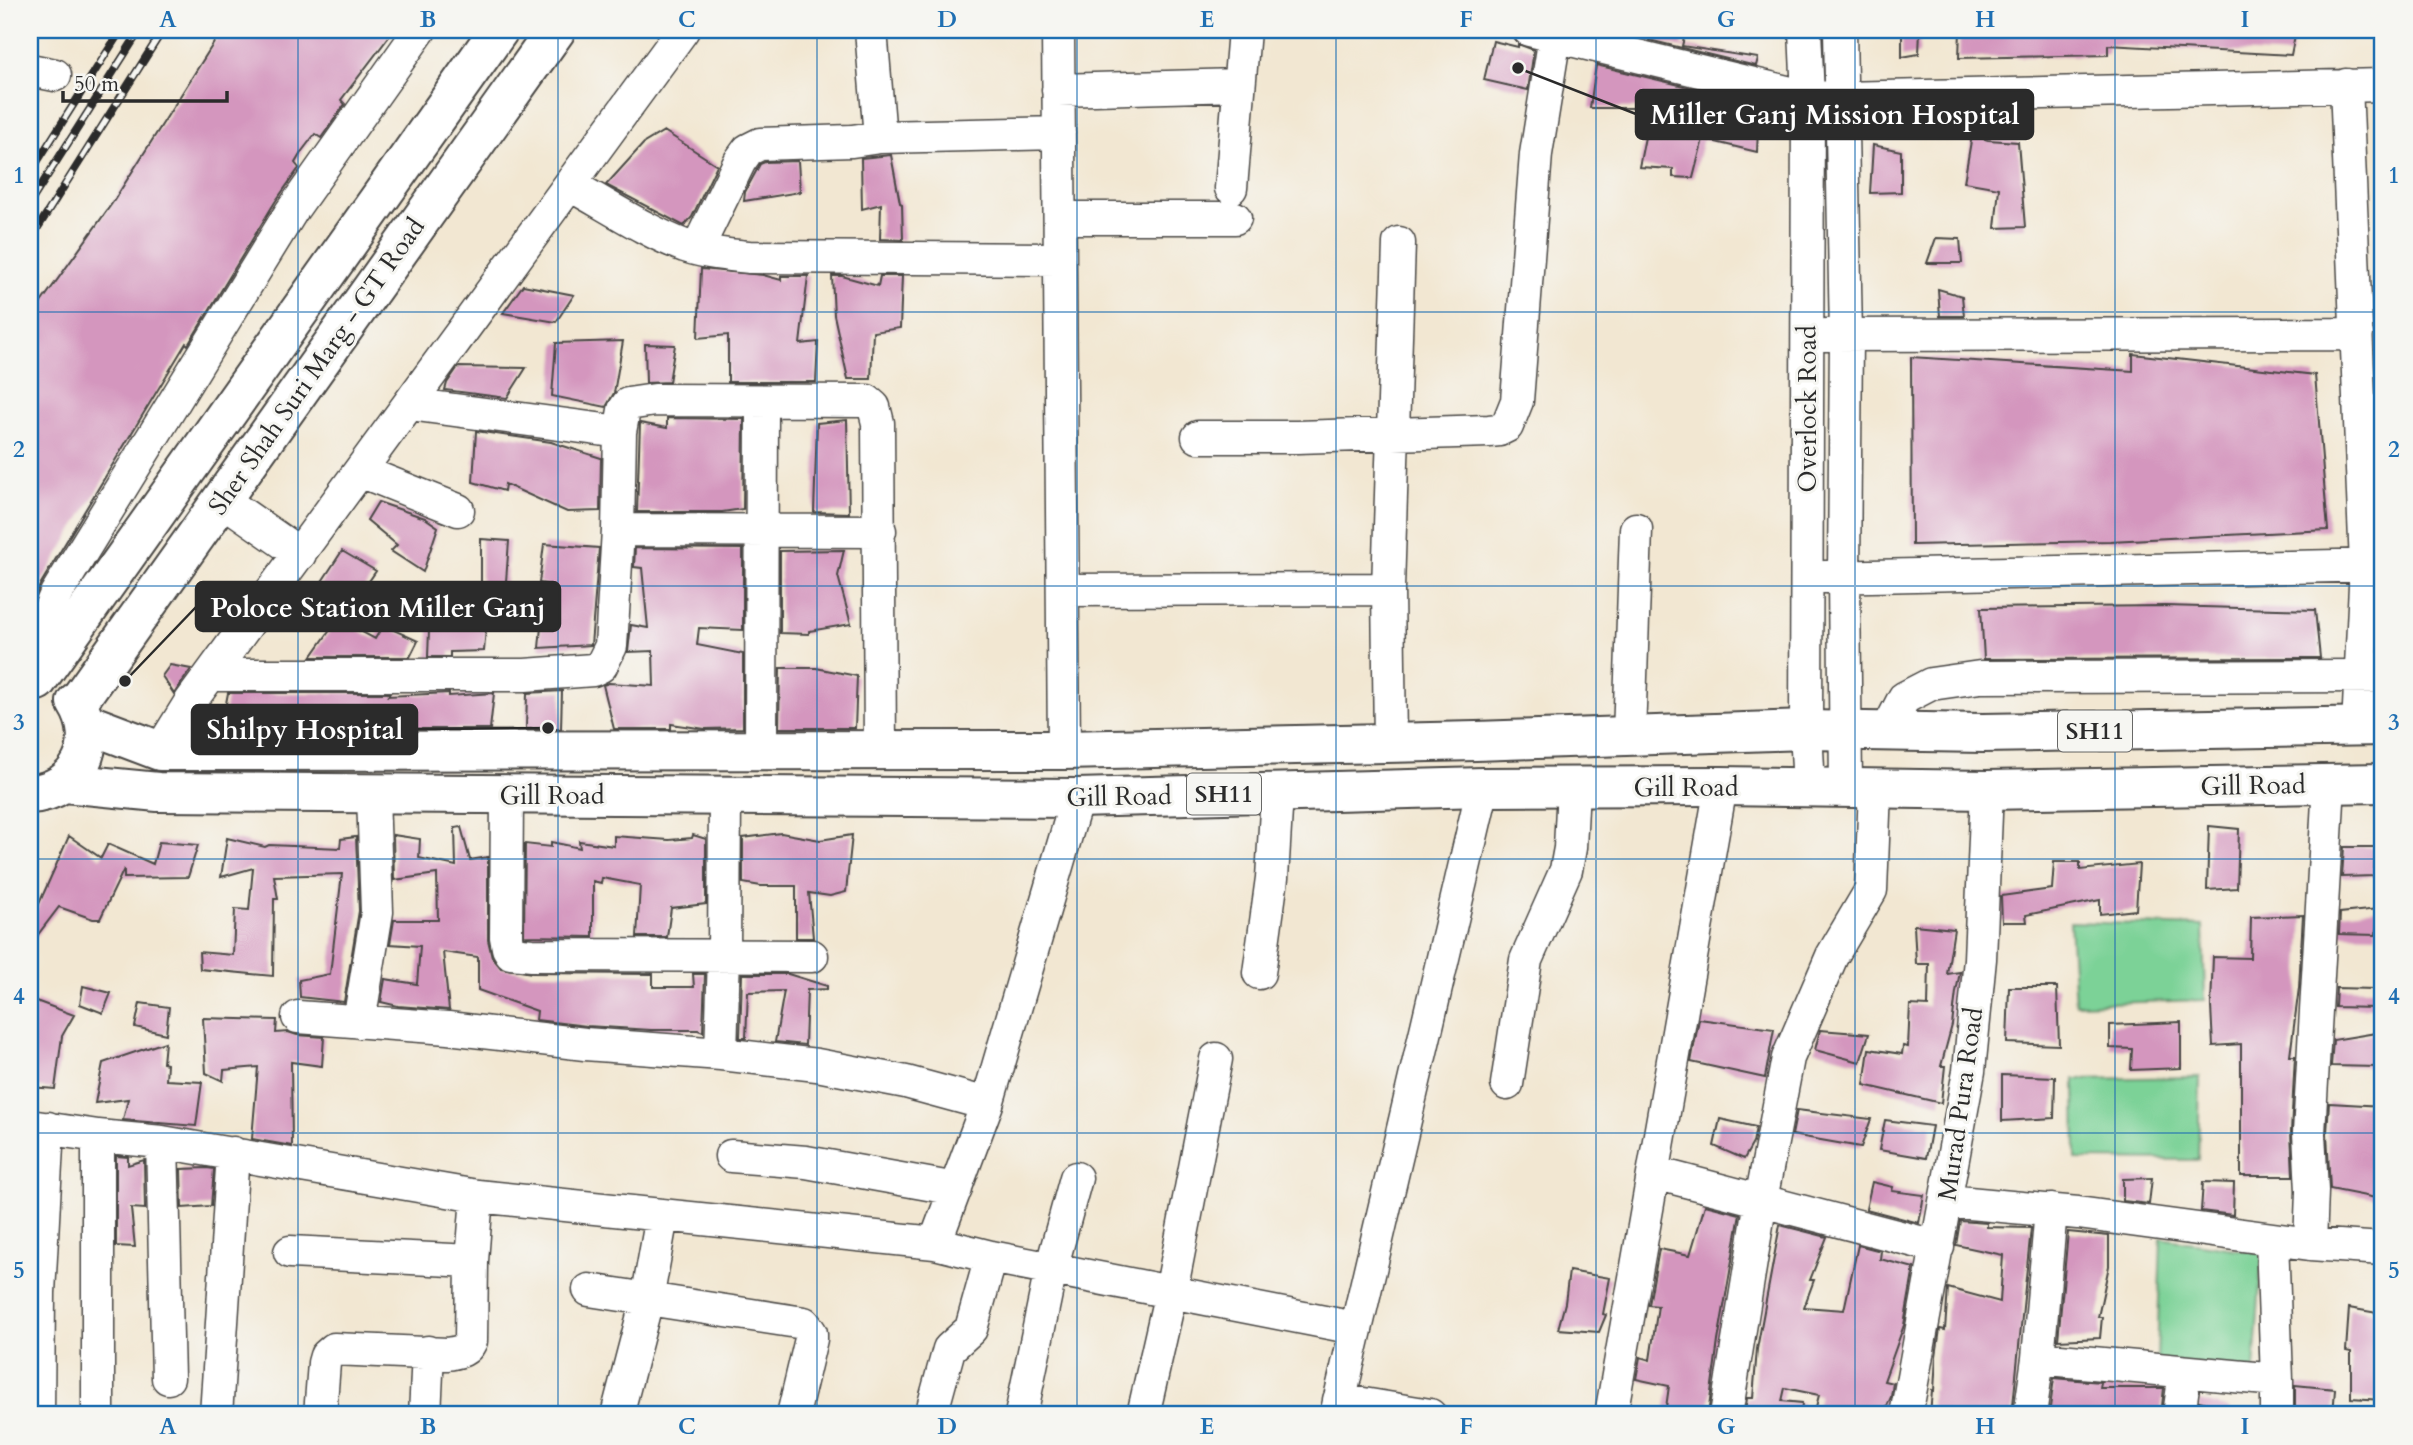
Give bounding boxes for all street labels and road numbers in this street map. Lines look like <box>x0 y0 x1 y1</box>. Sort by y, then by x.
street label: Sher Shah Suri Marg - GT Road <box>200 211 433 522</box>
street label: Overlock Road <box>1790 325 1825 493</box>
road number: SH11 <box>2058 710 2132 752</box>
street label: Gill Road <box>2200 767 2306 804</box>
street label: Gill Road <box>1633 770 1739 805</box>
road number: SH11 <box>1187 774 1261 814</box>
street label: Gill Road <box>499 778 605 813</box>
street label: Gill Road <box>1066 778 1172 815</box>
street label: Murad Pura Road <box>1930 1005 1991 1203</box>

